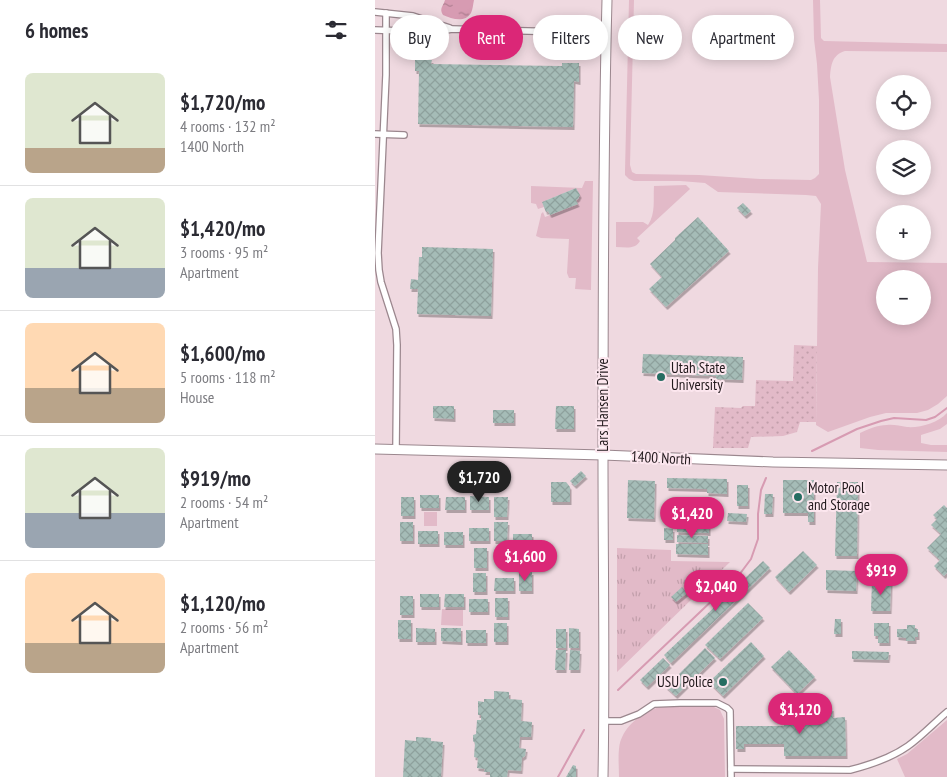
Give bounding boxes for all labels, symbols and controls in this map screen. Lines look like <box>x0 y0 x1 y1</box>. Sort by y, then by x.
chip: Buy <box>390 15 449 60</box>
chip: Rent <box>459 15 523 60</box>
chip: Filters <box>533 15 608 60</box>
chip: New <box>618 15 682 60</box>
chip: Apartment <box>692 15 794 60</box>
icon: filters <box>322 16 350 44</box>
text: 6 homes <box>25 17 88 44</box>
map controls <box>876 75 931 325</box>
button: locate <box>876 75 931 130</box>
text: $1,720/mo <box>180 89 265 116</box>
icon: home <box>65 93 125 153</box>
text: 4 rooms · 132 m² <box>180 116 276 136</box>
text: 1400 North <box>180 136 244 156</box>
button: layers <box>876 140 931 195</box>
button: + <box>876 205 931 260</box>
text: $1,420/mo <box>180 215 265 242</box>
icon: home <box>65 218 125 278</box>
text: 3 rooms · 95 m² <box>180 242 268 262</box>
text: Apartment <box>180 262 239 282</box>
button: − <box>876 270 931 325</box>
text: $1,600/mo <box>180 340 265 367</box>
icon: home <box>65 343 125 403</box>
street label: Lars Hansen Drive <box>593 358 612 452</box>
place label: Utah State University <box>671 358 725 394</box>
text: 5 rooms · 118 m² <box>180 367 276 387</box>
marker: Utah State University <box>655 371 667 383</box>
text: House <box>180 387 214 407</box>
street label: 1400 North <box>631 446 691 469</box>
pin: $1,720 <box>438 460 520 503</box>
text: $919/mo <box>180 465 251 492</box>
text: $1,720 <box>458 467 500 487</box>
icon: home <box>65 468 125 528</box>
place label: Motor Pool and Storage <box>808 478 870 514</box>
marker: Motor Pool and Storage <box>792 491 804 503</box>
text: 2 rooms · 54 m² <box>180 492 268 512</box>
pin: $1,420 <box>651 496 733 539</box>
text: $1,420 <box>671 503 713 523</box>
text: Apartment <box>180 512 239 532</box>
pin: $1,600 <box>484 540 566 582</box>
text: $1,600 <box>504 546 546 566</box>
pin: $919 <box>851 554 911 596</box>
text: $919 <box>866 560 896 580</box>
pin: $2,040 <box>675 570 757 612</box>
text: $2,040 <box>695 576 737 596</box>
text: $1,120/mo <box>180 590 265 617</box>
icon: home <box>65 593 125 653</box>
text: 2 rooms · 56 m² <box>180 617 268 637</box>
text: Apartment <box>180 637 239 657</box>
place label: USU Police <box>657 672 713 691</box>
marker: USU Police <box>717 676 729 688</box>
pin: $1,120 <box>759 692 841 735</box>
text: $1,120 <box>779 699 821 719</box>

